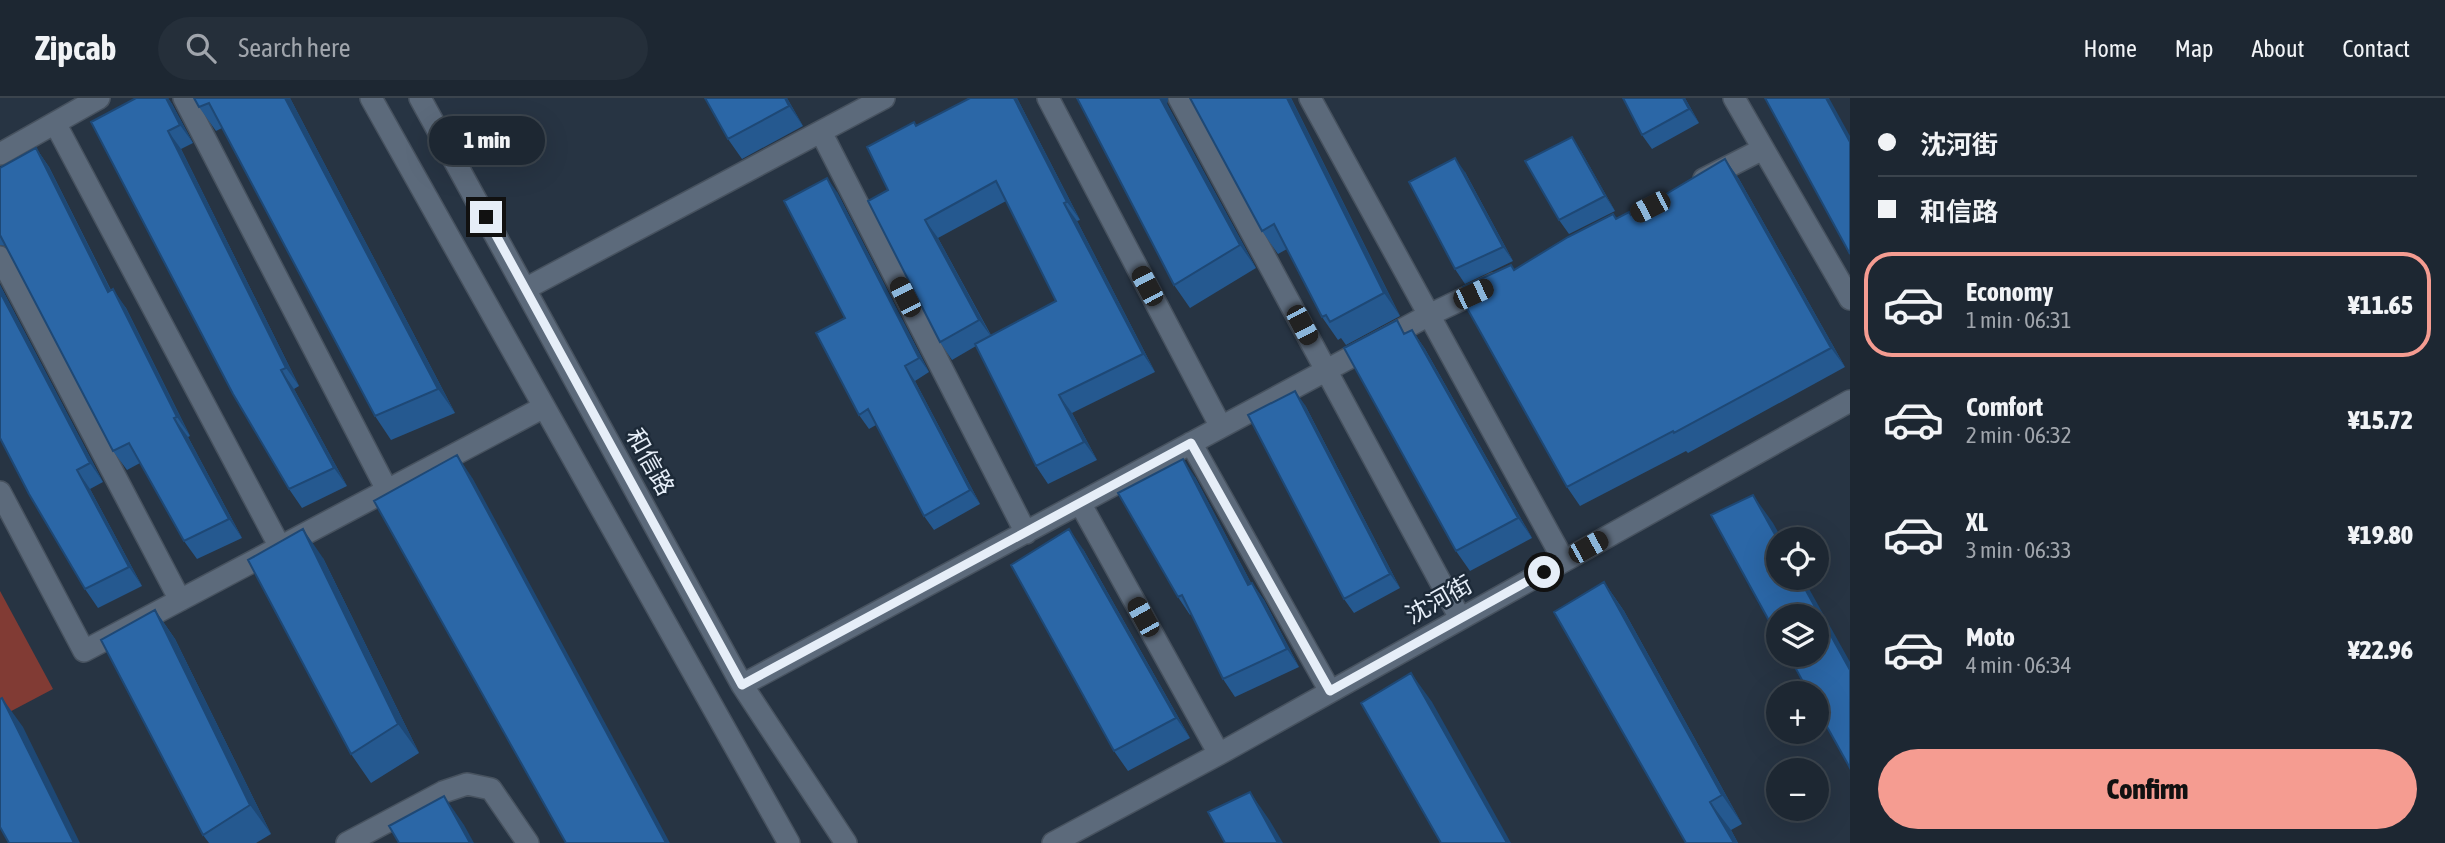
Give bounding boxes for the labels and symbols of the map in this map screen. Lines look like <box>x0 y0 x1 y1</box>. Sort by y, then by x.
callout: 1 min <box>428 116 544 164</box>
car <box>1627 188 1674 226</box>
route end <box>470 201 502 233</box>
car <box>1128 263 1167 309</box>
car <box>887 274 924 320</box>
car <box>1450 276 1497 312</box>
car <box>1283 302 1322 348</box>
street label: 和信路 <box>621 424 680 500</box>
car <box>1565 528 1612 566</box>
route start <box>1528 556 1560 588</box>
street label: 沈河街 <box>1401 570 1477 629</box>
car <box>1124 594 1163 640</box>

